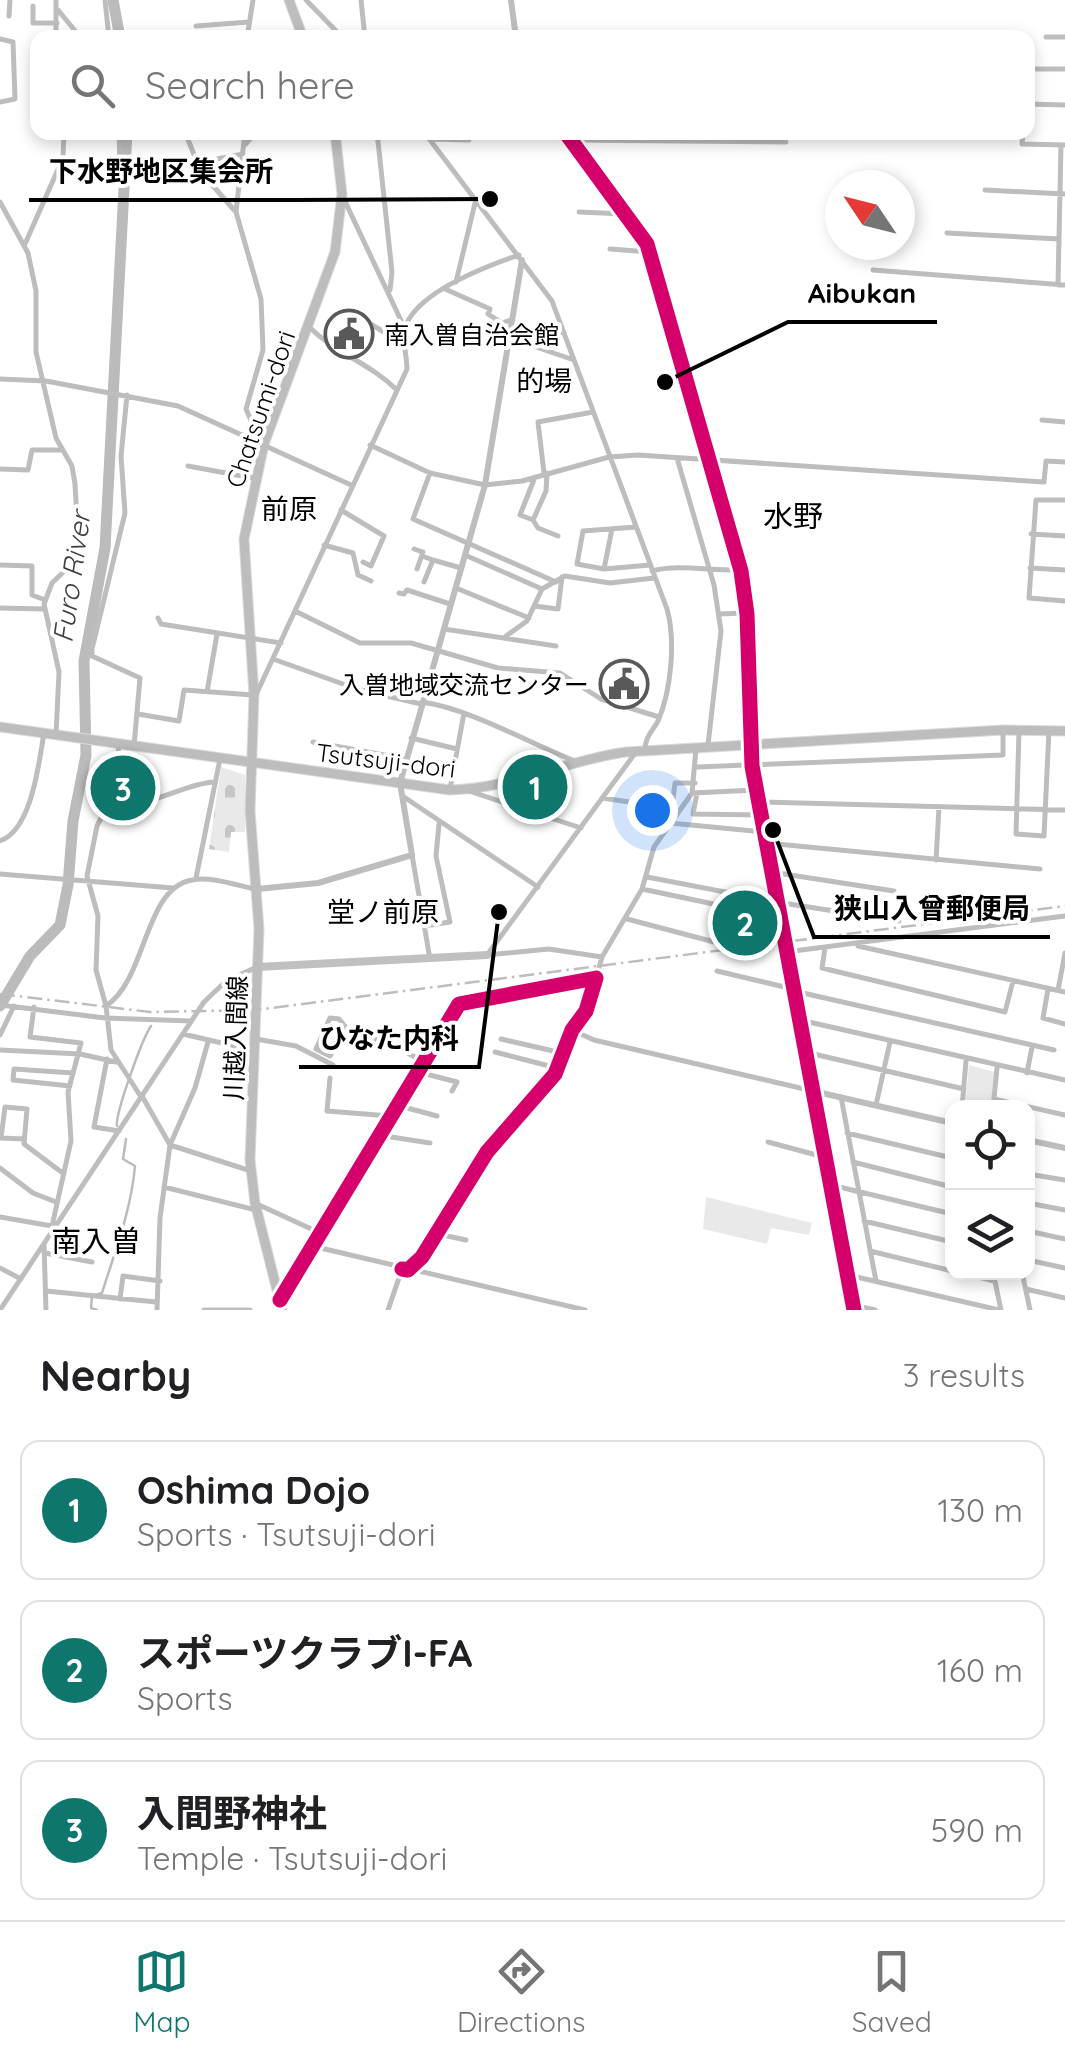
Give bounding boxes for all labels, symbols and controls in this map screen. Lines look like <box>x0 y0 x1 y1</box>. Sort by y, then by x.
search box <box>30 30 1035 140</box>
icon: search <box>65 58 120 113</box>
text: Search here <box>145 61 355 109</box>
callout: 下水野地区集会所 <box>29 142 293 200</box>
text: 下水野地区集会所 <box>49 153 273 188</box>
north arrow <box>825 170 915 260</box>
callout: Aibukan <box>788 264 937 322</box>
text: Aibukan <box>808 275 916 310</box>
public building icon: 南入曽自治会館 <box>323 308 375 360</box>
place label: 南入曽自治会館 <box>384 319 559 350</box>
street label: Chatsumi-dori <box>219 327 301 491</box>
district label: 的場 <box>516 363 572 398</box>
district label: 前原 <box>261 491 317 526</box>
district label: 水野 <box>763 497 823 535</box>
water label: Furo River <box>44 506 98 645</box>
public building icon: 入曽地域交流センター <box>598 658 650 710</box>
place label: 入曽地域交流センター <box>339 669 589 700</box>
street label: Tsutsuji-dori <box>315 736 457 784</box>
pin: 3 <box>90 750 156 826</box>
pin: 1 <box>502 750 568 824</box>
your location <box>627 785 678 836</box>
callout: 狭山入曾郵便局 <box>814 879 1050 937</box>
pin: 2 <box>712 886 778 960</box>
text: 狭山入曾郵便局 <box>834 890 1030 925</box>
district label: 堂ノ前原 <box>327 894 439 929</box>
street label: 川越入間線 <box>217 975 253 1101</box>
callout: ひなた内科 <box>299 1009 479 1067</box>
text: ひなた内科 <box>319 1020 459 1055</box>
map controls <box>945 1100 1035 1280</box>
button: locate <box>945 1100 1035 1190</box>
button: layers <box>945 1190 1035 1280</box>
district label: 南入曽 <box>51 1222 141 1260</box>
text: Nearby <box>40 1349 191 1402</box>
text: 3 results <box>903 1355 1025 1395</box>
text: Oshima Dojo <box>137 1466 370 1514</box>
text: 1 <box>68 1490 81 1530</box>
text: 130 m <box>937 1490 1023 1530</box>
text: Sports · Tsutsuji-dori <box>137 1514 436 1554</box>
text: スポーツクラブI-FA <box>137 1629 472 1677</box>
text: 2 <box>65 1650 84 1690</box>
text: 160 m <box>937 1650 1023 1690</box>
text: Sports <box>137 1678 233 1718</box>
text: 入間野神社 <box>137 1789 327 1837</box>
text: 3 <box>66 1810 83 1850</box>
text: 590 m <box>931 1810 1023 1850</box>
text: Temple · Tsutsuji-dori <box>137 1838 447 1878</box>
tab: Map <box>133 1944 190 2039</box>
tab: Directions <box>457 1944 585 2039</box>
tab: Saved <box>852 1944 932 2039</box>

